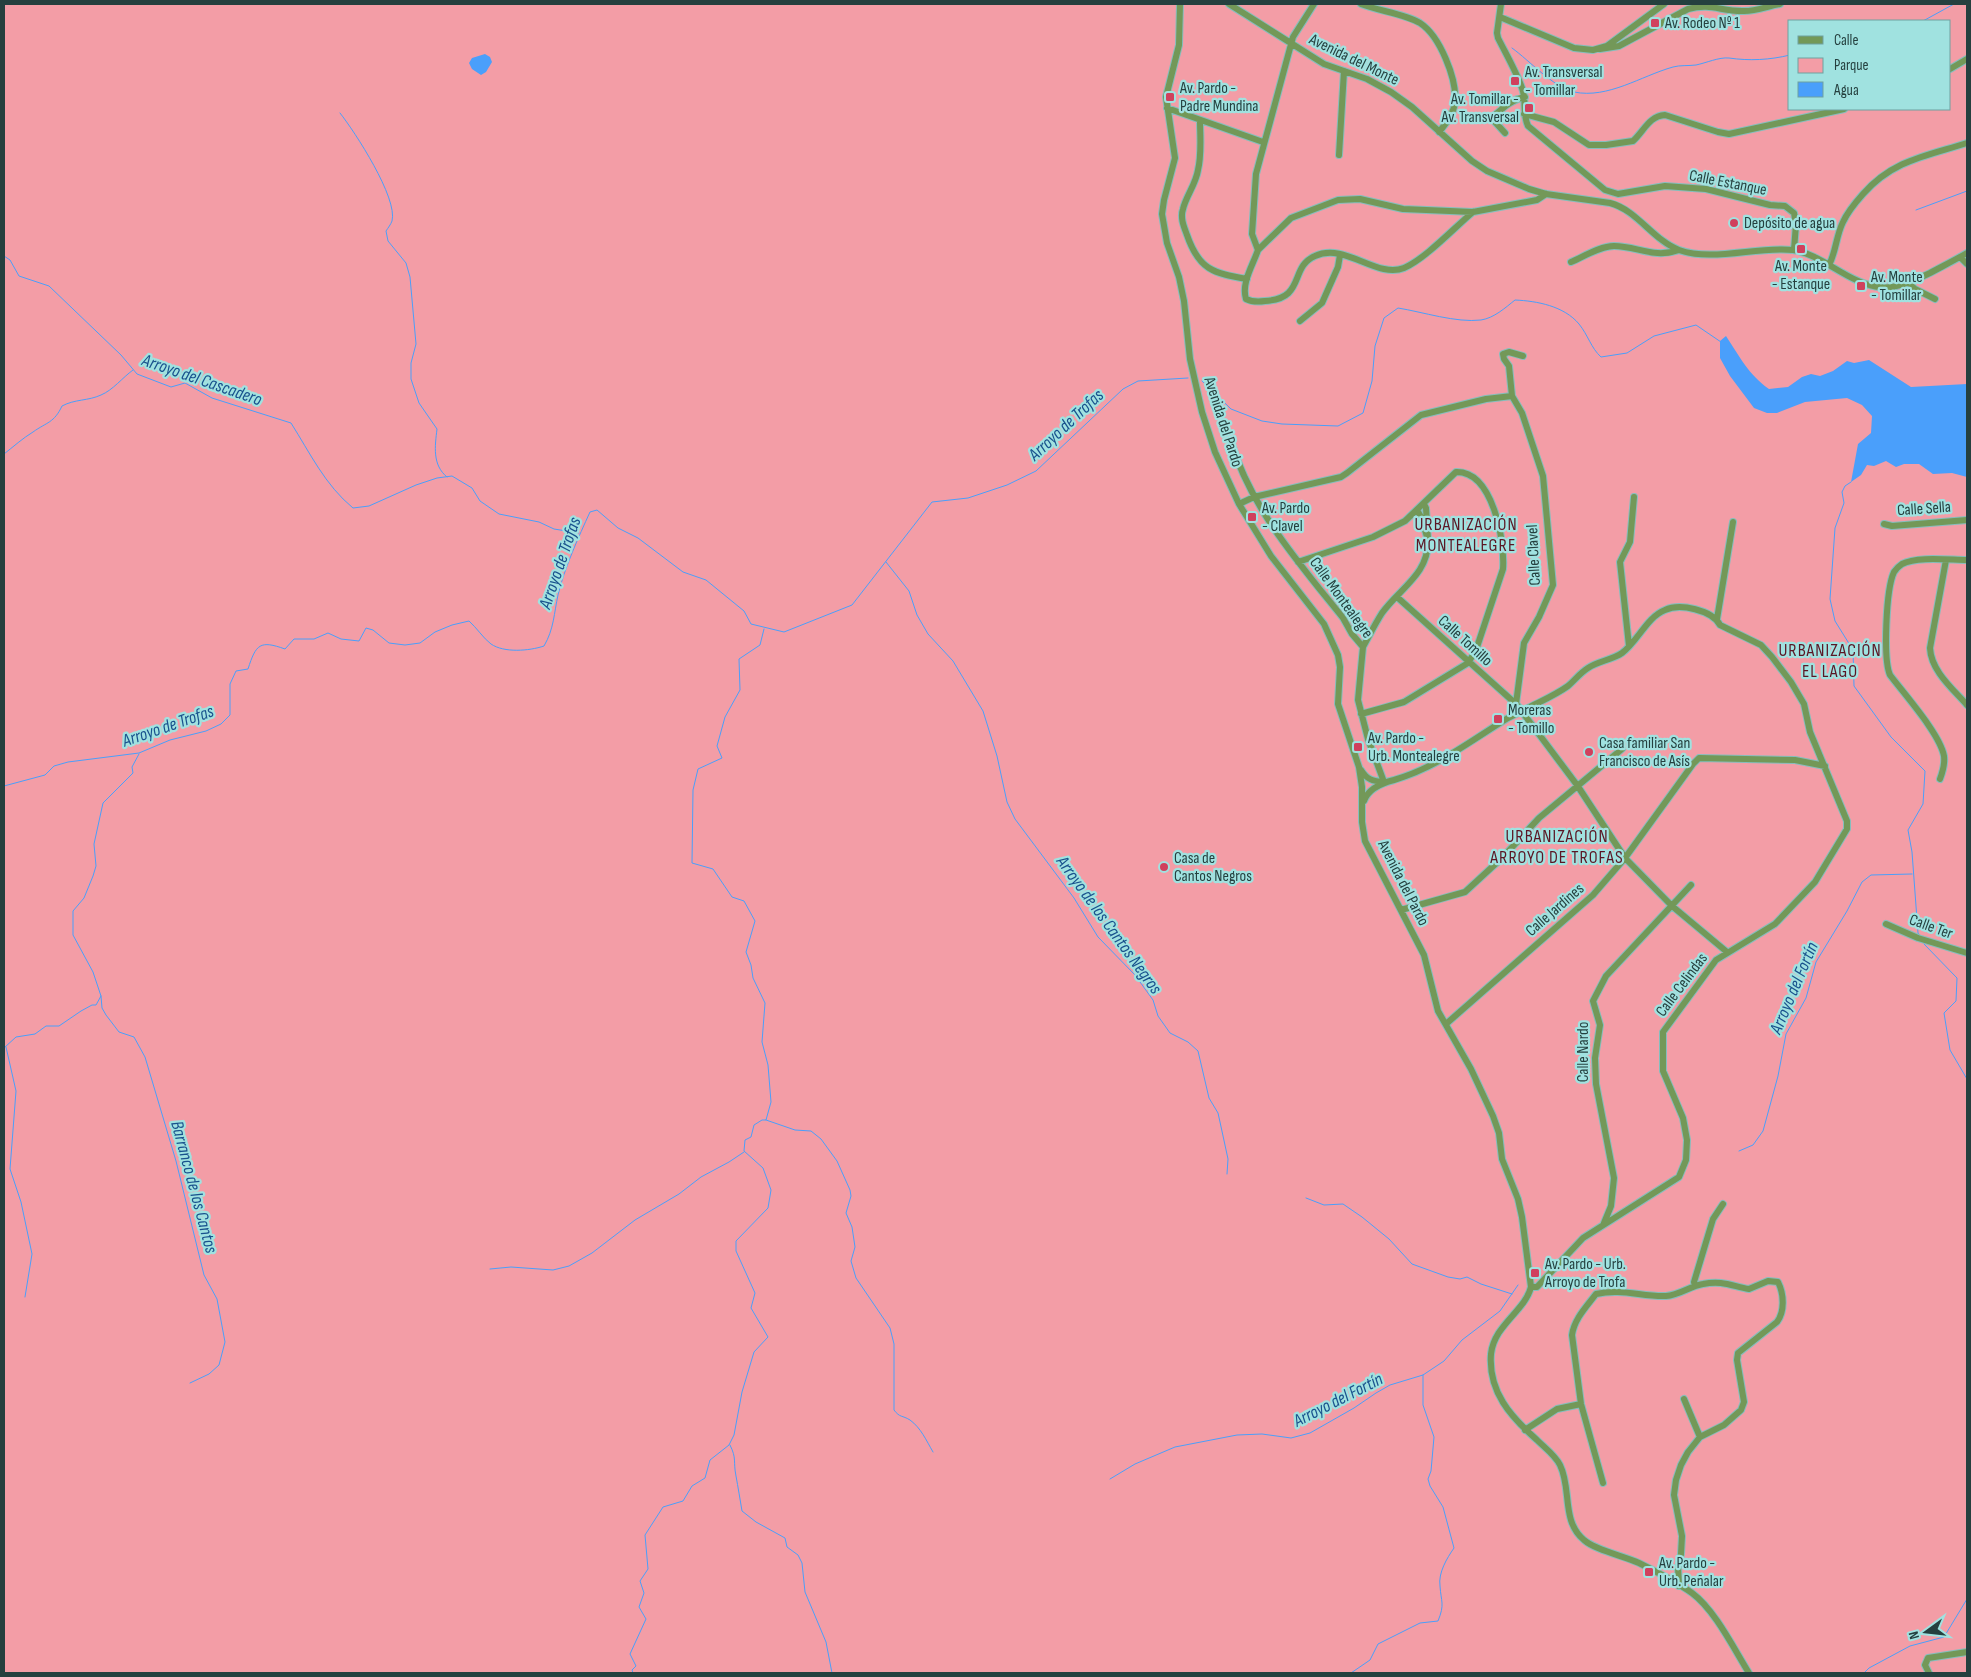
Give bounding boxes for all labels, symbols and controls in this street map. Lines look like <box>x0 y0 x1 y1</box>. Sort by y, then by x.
place label: Av. Rodeo Nº 1 <box>1664 14 1740 33</box>
marker: Av. Rodeo Nº 1 <box>1649 17 1661 29</box>
legend <box>1788 20 1951 110</box>
street label: Avenida del Monte <box>1305 30 1402 90</box>
text: Calle <box>1834 31 1858 50</box>
text: Parque <box>1834 56 1869 75</box>
place label: Av. Transversal - Tomillar <box>1524 63 1603 100</box>
marker: Av. Transversal - Tomillar <box>1509 75 1521 87</box>
place label: Av. Pardo - Padre Mundina <box>1179 79 1258 116</box>
text: Agua <box>1833 81 1859 100</box>
place label: Av. Tomillar - Av. Transversal <box>1441 90 1519 127</box>
marker: Av. Pardo - Padre Mundina <box>1164 91 1176 103</box>
marker: Av. Tomillar - Av. Transversal <box>1523 102 1535 114</box>
street label: Calle Estanque <box>1688 166 1768 200</box>
place label: Depósito de agua <box>1744 214 1835 233</box>
marker: Depósito de agua <box>1728 217 1740 229</box>
marker: Av. Monte - Estanque <box>1795 243 1807 255</box>
place label: Av. Monte - Estanque <box>1772 257 1830 294</box>
place label: Av. Monte - Tomillar <box>1870 268 1923 305</box>
marker: Av. Monte - Tomillar <box>1855 280 1867 292</box>
water label: Arroyo del Cascadero <box>139 349 265 410</box>
street label: Avenida del Pardo <box>1199 374 1246 469</box>
water label: Arroyo de Trofas <box>1023 384 1108 466</box>
street label: Calle Sella <box>1896 498 1952 520</box>
place label: Av. Pardo - Clavel <box>1261 499 1310 536</box>
marker: Av. Pardo - Clavel <box>1246 511 1258 523</box>
water label: Arroyo de Trofas <box>534 514 586 612</box>
district label: URBANIZACIÓN MONTEALEGRE <box>1414 514 1518 556</box>
street label: Calle Clavel <box>1523 524 1545 586</box>
street label: Calle Montealegre <box>1305 554 1377 642</box>
street label: Calle Tomillo <box>1434 612 1496 670</box>
district label: URBANIZACIÓN EL LAGO <box>1778 640 1882 682</box>
water label: Arroyo de Trofas <box>119 700 217 752</box>
place label: Moreras - Tomillo <box>1508 701 1554 738</box>
marker: Moreras - Tomillo <box>1492 713 1504 725</box>
place label: Av. Pardo - Urb. Montealegre <box>1367 729 1460 766</box>
place label: Casa familiar San Francisco de Asís <box>1599 734 1690 771</box>
marker: Av. Pardo - Urb. Montealegre <box>1352 741 1364 753</box>
marker: Casa familiar San Francisco de Asís <box>1583 746 1595 758</box>
district label: URBANIZACIÓN ARROYO DE TROFAS <box>1489 826 1624 868</box>
street label: Avenida del Pardo <box>1373 836 1433 929</box>
place label: Casa de Cantos Negros <box>1174 849 1252 886</box>
water label: Arroyo de los Cantos Negros <box>1051 851 1167 999</box>
marker: Casa de Cantos Negros <box>1158 861 1170 873</box>
street label: Calle Jardines <box>1522 879 1588 940</box>
street label: Calle Ter <box>1907 910 1956 944</box>
water label: Arroyo del Fortín <box>1765 939 1823 1038</box>
street label: Calle Celindas <box>1652 949 1712 1020</box>
street label: Calle Nardo <box>1574 1022 1593 1082</box>
water label: Barranco de los Cantos <box>166 1119 222 1256</box>
place label: Av. Pardo - Urb. Arroyo de Trofa <box>1544 1255 1626 1292</box>
marker: Av. Pardo - Urb. Arroyo de Trofa <box>1529 1267 1541 1279</box>
water label: Arroyo del Fortín <box>1289 1368 1387 1432</box>
place label: Av. Pardo - Urb. Peñalar <box>1658 1554 1724 1591</box>
marker: Av. Pardo - Urb. Peñalar <box>1643 1566 1655 1578</box>
north arrow <box>1901 1607 1951 1657</box>
text: N <box>1905 1629 1923 1641</box>

